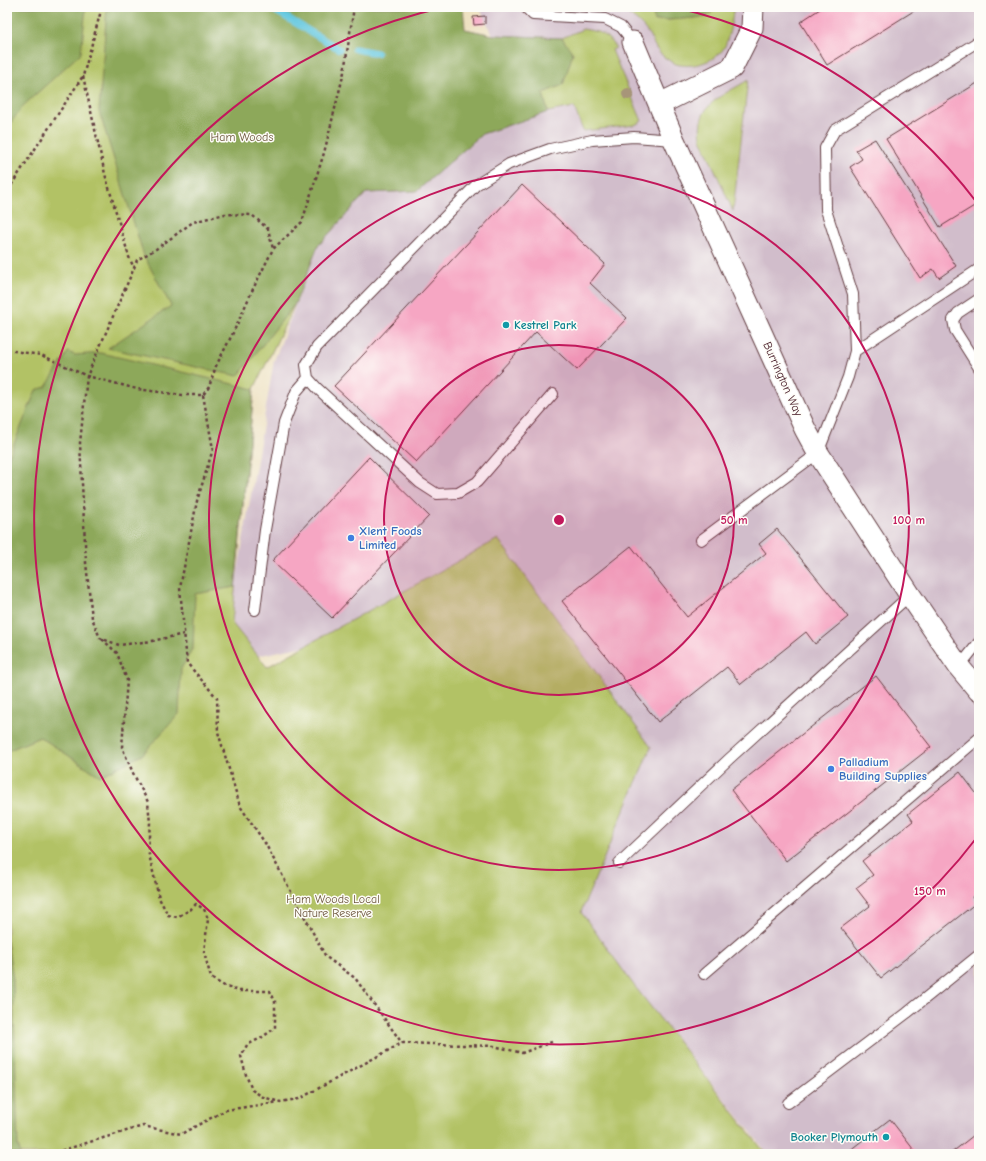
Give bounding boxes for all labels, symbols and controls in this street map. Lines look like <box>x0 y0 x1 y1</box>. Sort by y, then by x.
park label: Ham Woods <box>211 130 273 144</box>
place label: Kestrel Park <box>514 318 577 332</box>
marker: Kestrel Park <box>501 320 511 330</box>
street label: Burrington Way <box>760 340 806 419</box>
centre of rings <box>552 513 566 527</box>
text: 50 m <box>720 513 748 527</box>
text: 100 m <box>893 513 925 527</box>
place label: Xlent Foods Limited <box>359 524 422 552</box>
marker: Xlent Foods Limited <box>346 533 356 543</box>
place label: Palladium Building Supplies <box>839 755 927 783</box>
marker: Palladium Building Supplies <box>826 764 836 774</box>
text: 150 m <box>914 884 946 898</box>
park label: Ham Woods Local Nature Reserve <box>286 892 380 920</box>
place label: Booker Plymouth <box>790 1130 878 1144</box>
marker: Booker Plymouth <box>881 1132 891 1142</box>

